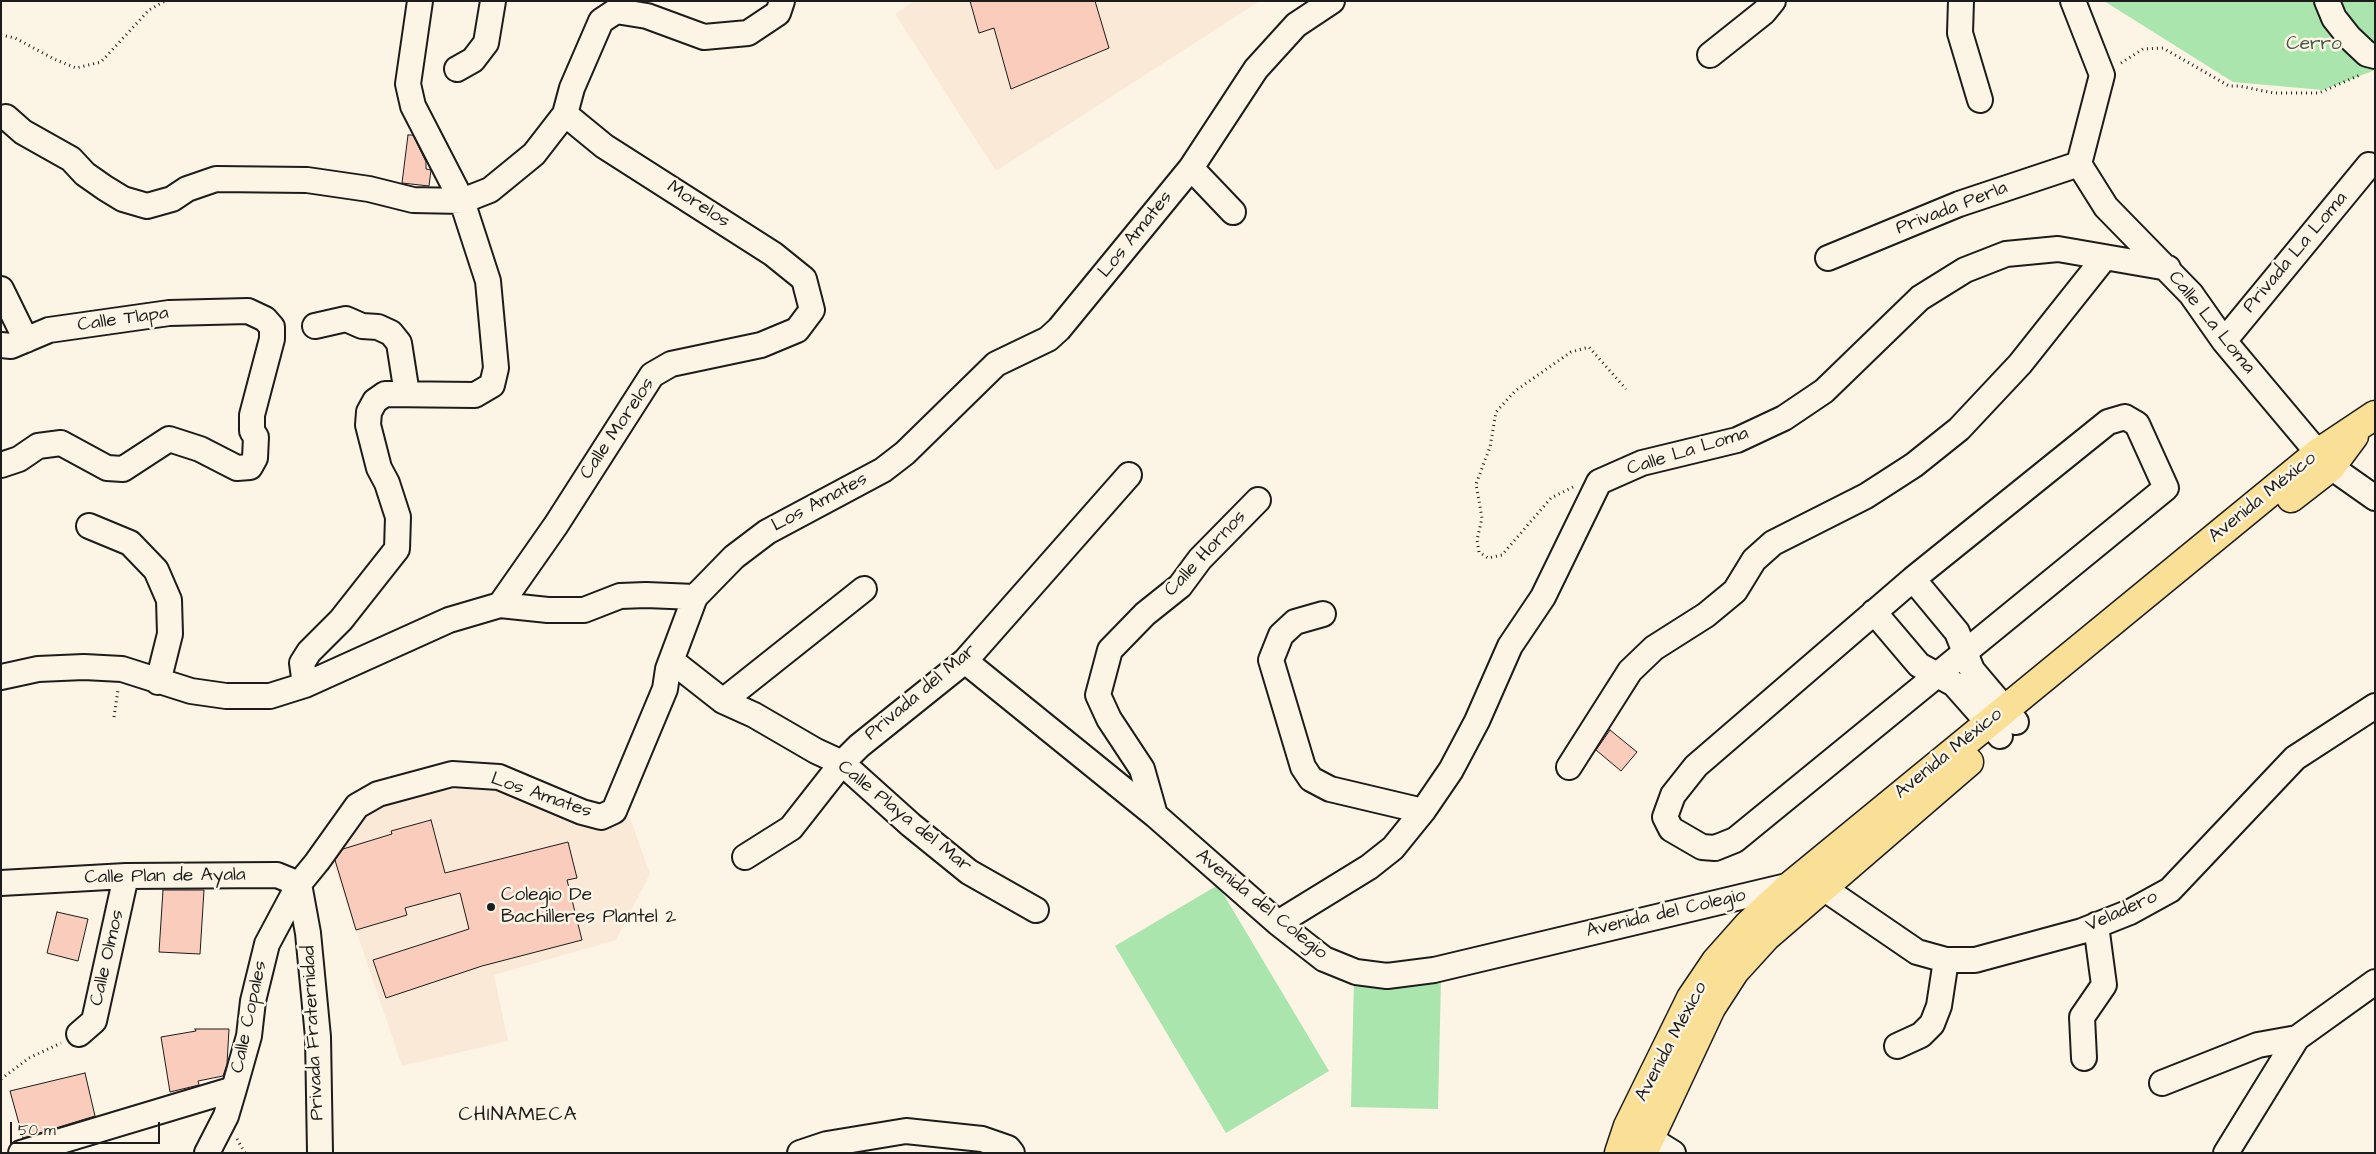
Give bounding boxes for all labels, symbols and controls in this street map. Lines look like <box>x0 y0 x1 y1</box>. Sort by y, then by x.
park label: Cerro <box>2286 34 2342 56</box>
street label: Morelos <box>662 176 734 234</box>
street label: Privada Perla <box>1893 177 2011 241</box>
street label: Los Amates <box>1094 187 1178 283</box>
street label: Privada La Loma <box>2239 188 2353 318</box>
street label: Calle La Loma <box>2163 267 2259 379</box>
street label: Calle Tlapa <box>76 302 170 338</box>
street label: Calle Morelos <box>576 374 660 484</box>
street label: Calle La Loma <box>1625 423 1751 481</box>
street label: Avenida México <box>2204 448 2322 548</box>
street label: Los Amates <box>768 468 872 538</box>
street label: Calle Hornos <box>1160 506 1252 602</box>
street label: Privada del Mar <box>861 640 981 746</box>
street label: Avenida México <box>1890 704 2008 804</box>
street label: Calle Playa del Mar <box>832 756 976 878</box>
street label: Los Amates <box>488 768 594 824</box>
street label: Avenida del Colegio <box>1190 845 1332 965</box>
street label: Calle Plan de Ayala <box>84 864 246 890</box>
place label: Colegio De Bachilleres Plantel 2 <box>501 885 676 929</box>
street label: Avenida del Colegio <box>1584 885 1748 943</box>
street label: Veladero <box>2083 886 2161 938</box>
marker: Colegio De Bachilleres Plantel 2 <box>485 901 497 913</box>
street label: Calle Olmos <box>86 908 130 1008</box>
street label: Privada Fraternidad <box>298 945 330 1121</box>
street label: Calle Copales <box>227 959 273 1075</box>
street label: Avenida México <box>1631 978 1713 1106</box>
district label: CHINAMECA <box>457 1104 579 1128</box>
scale bar <box>12 1112 162 1144</box>
text: 50 m <box>18 1120 56 1141</box>

